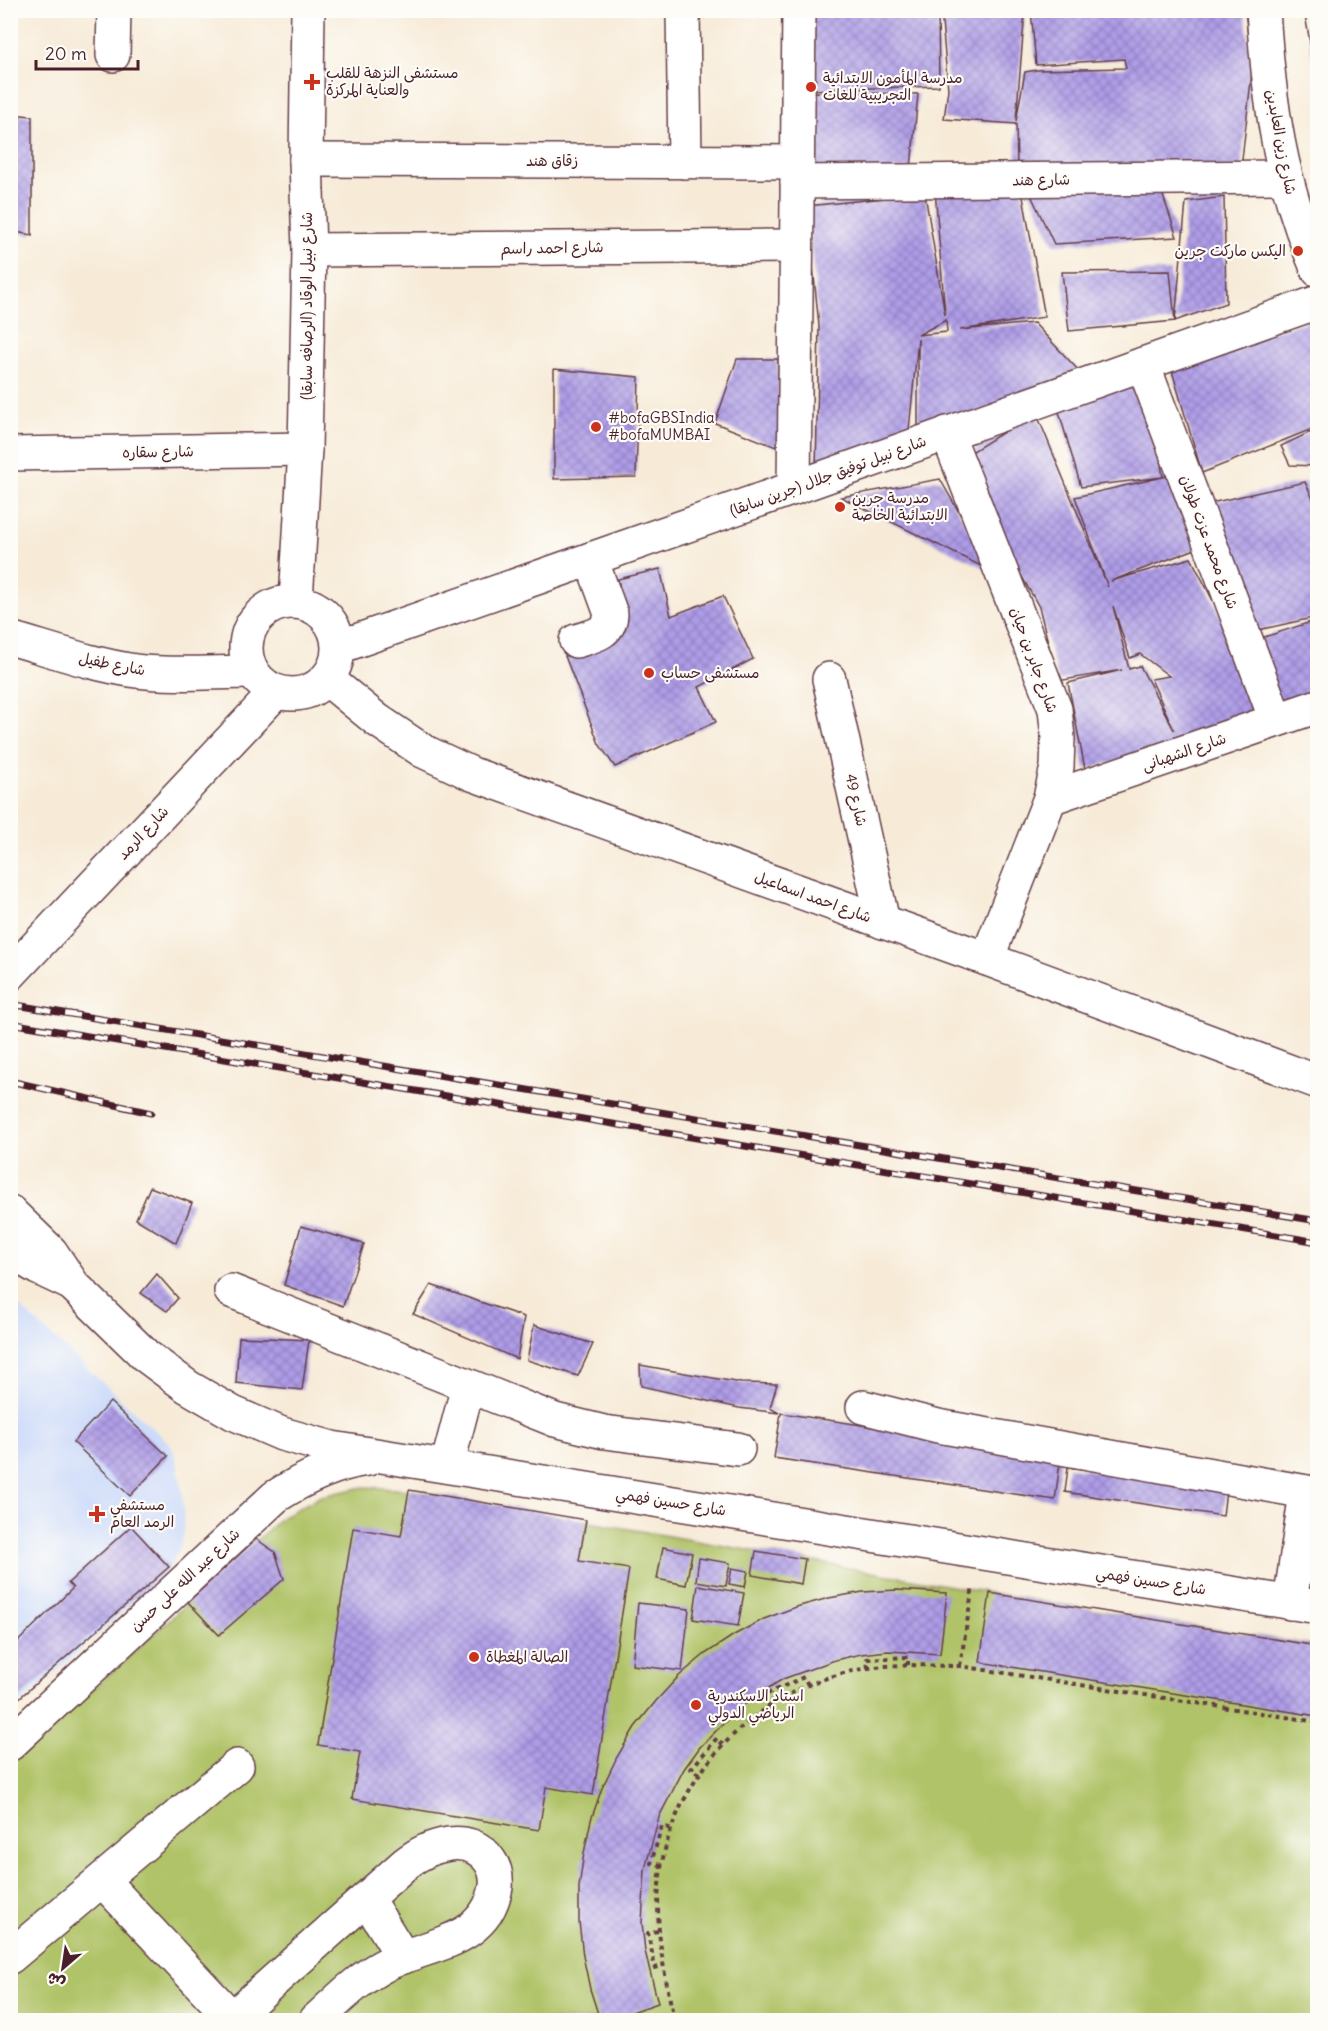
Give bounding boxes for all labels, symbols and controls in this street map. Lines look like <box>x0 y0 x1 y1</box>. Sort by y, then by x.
scale bar <box>36 33 138 71</box>
text: 20 m <box>45 42 87 65</box>
place label: مستشفى النزهة للقلب والعناية المركزة <box>326 63 459 99</box>
place label: مدرسة المأمون الابتدائية التجريبية للغات <box>823 68 963 104</box>
marker: مستشفى النزهة للقلب والعناية المركزة <box>303 73 321 91</box>
marker: مدرسة المأمون الابتدائية التجريبية للغات <box>804 80 818 94</box>
street label: شارع زين العابدين <box>1261 88 1301 196</box>
street label: زقاق هند <box>526 151 578 170</box>
street label: شارع هند <box>1012 169 1070 191</box>
street label: شارع نبيل الوقاد (الرصافه سابقا) <box>297 212 317 400</box>
street label: شارع احمد راسم <box>500 237 604 260</box>
place label: اليكس ماركت جرين <box>1175 241 1286 260</box>
marker: اليكس ماركت جرين <box>1291 244 1305 258</box>
place label: #bofaGBSIndia #bofaMUMBAI <box>608 408 715 444</box>
marker: #bofaGBSIndia #bofaMUMBAI <box>589 420 603 434</box>
street label: شارع نبيل توفيق جلال (جرين سابقا) <box>727 431 929 521</box>
street label: شارع سقاره <box>122 441 194 463</box>
street label: شارع محمد عزت طولان <box>1175 472 1243 612</box>
place label: مدرسة جرين الابتدائية الخاصة <box>852 488 948 524</box>
marker: مدرسة جرين الابتدائية الخاصة <box>833 500 847 514</box>
street label: شارع جابر بن حيان <box>1006 604 1062 716</box>
street label: شارع طفيل <box>77 648 147 680</box>
place label: مستشفى حساب <box>661 663 759 683</box>
marker: مستشفى حساب <box>642 666 656 680</box>
street label: شارع الشهبانى <box>1139 728 1229 776</box>
street label: شارع 49 <box>840 772 872 828</box>
street label: شارع الرمد <box>113 802 173 864</box>
street label: شارع احمد اسماعيل <box>752 867 874 927</box>
street label: شارع حسين فهمي <box>614 1483 728 1524</box>
place label: مستشفي الرمد العام <box>110 1495 174 1534</box>
marker: مستشفي الرمد العام <box>88 1505 106 1523</box>
street label: شارع عبد الله على حسن <box>126 1524 244 1636</box>
street label: شارع حسين فهمي <box>1094 1562 1208 1603</box>
place label: الصالة المغطاة <box>486 1647 568 1666</box>
marker: الصالة المغطاة <box>467 1650 481 1664</box>
place label: استاد الاسكندرية الرياضي الدولي <box>708 1686 804 1726</box>
marker: استاد الاسكندرية الرياضي الدولي <box>689 1698 703 1712</box>
north arrow <box>33 1938 93 1998</box>
text: ش <box>43 1968 68 1994</box>

